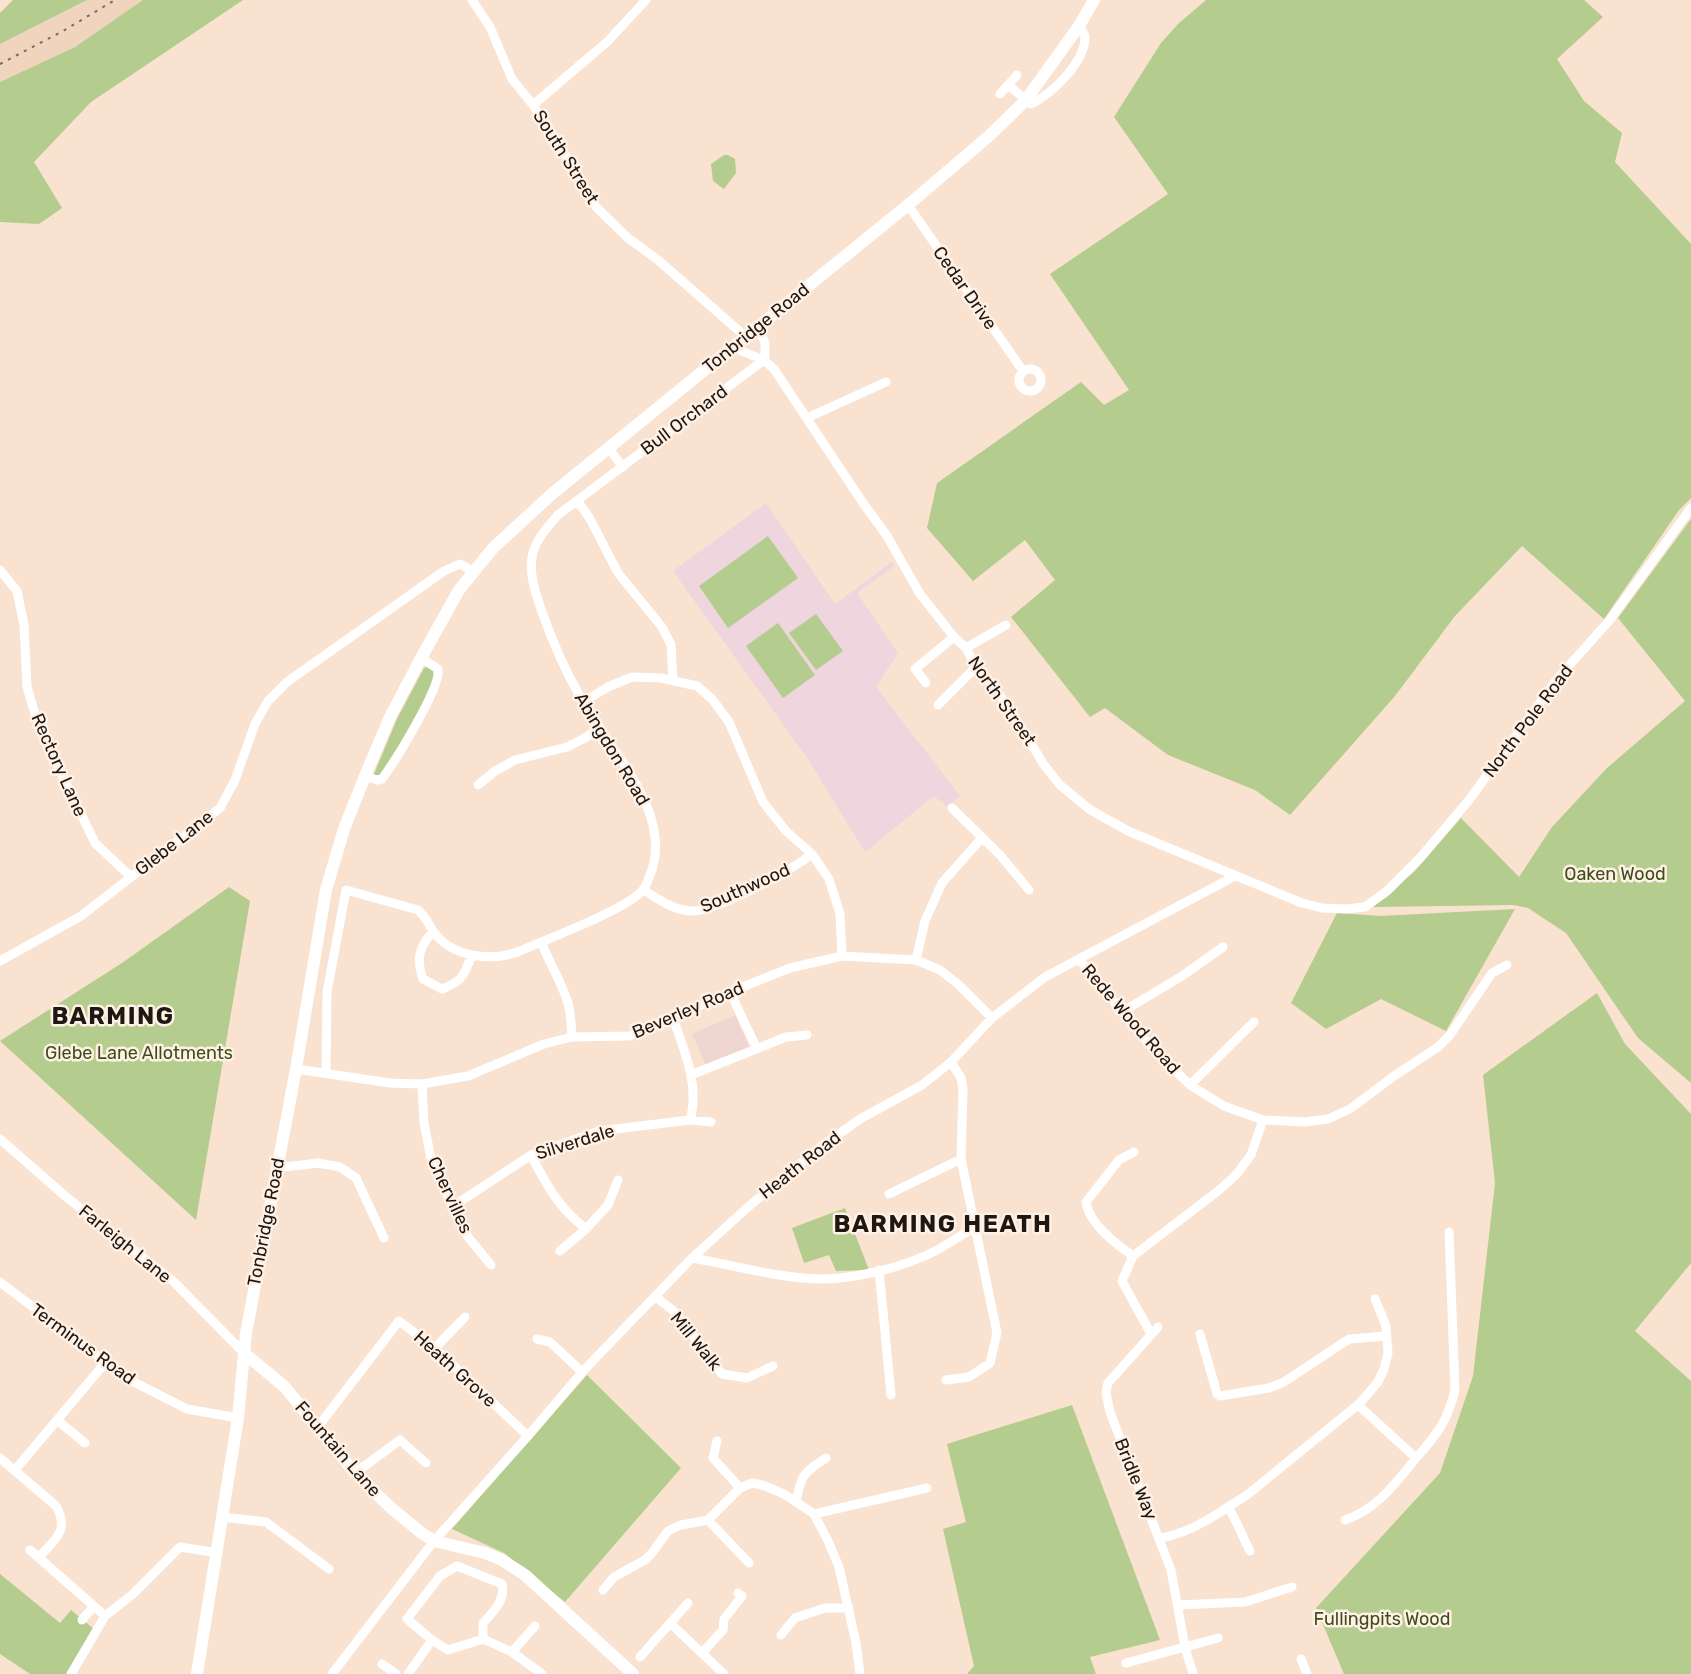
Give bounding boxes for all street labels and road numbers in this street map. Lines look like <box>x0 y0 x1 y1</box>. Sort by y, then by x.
street label: South Street <box>528 106 604 208</box>
street label: Cedar Drive <box>928 242 1002 334</box>
street label: Tonbridge Road <box>698 278 814 378</box>
street label: Bull Orchard <box>636 380 732 460</box>
street label: North Street <box>963 652 1041 750</box>
street label: North Pole Road <box>1478 660 1578 782</box>
street label: Abingdon Road <box>570 689 654 809</box>
street label: Rectory Lane <box>26 710 92 820</box>
street label: Glebe Lane <box>131 806 217 880</box>
street label: Southwood <box>697 858 793 918</box>
street label: Rede Wood Road <box>1077 959 1185 1079</box>
street label: Beverley Road <box>629 977 747 1043</box>
street label: Silverdale <box>533 1120 617 1164</box>
street label: Heath Road <box>755 1126 845 1204</box>
street label: Chervilles <box>423 1153 477 1237</box>
street label: Tonbridge Road <box>243 1156 289 1288</box>
street label: Farleigh Lane <box>74 1200 176 1288</box>
street label: Terminus Road <box>26 1299 140 1389</box>
street label: Mill Walk <box>666 1307 727 1375</box>
street label: Heath Grove <box>409 1326 501 1412</box>
street label: Fountain Lane <box>290 1397 386 1501</box>
street label: Bridle Way <box>1110 1435 1162 1523</box>

